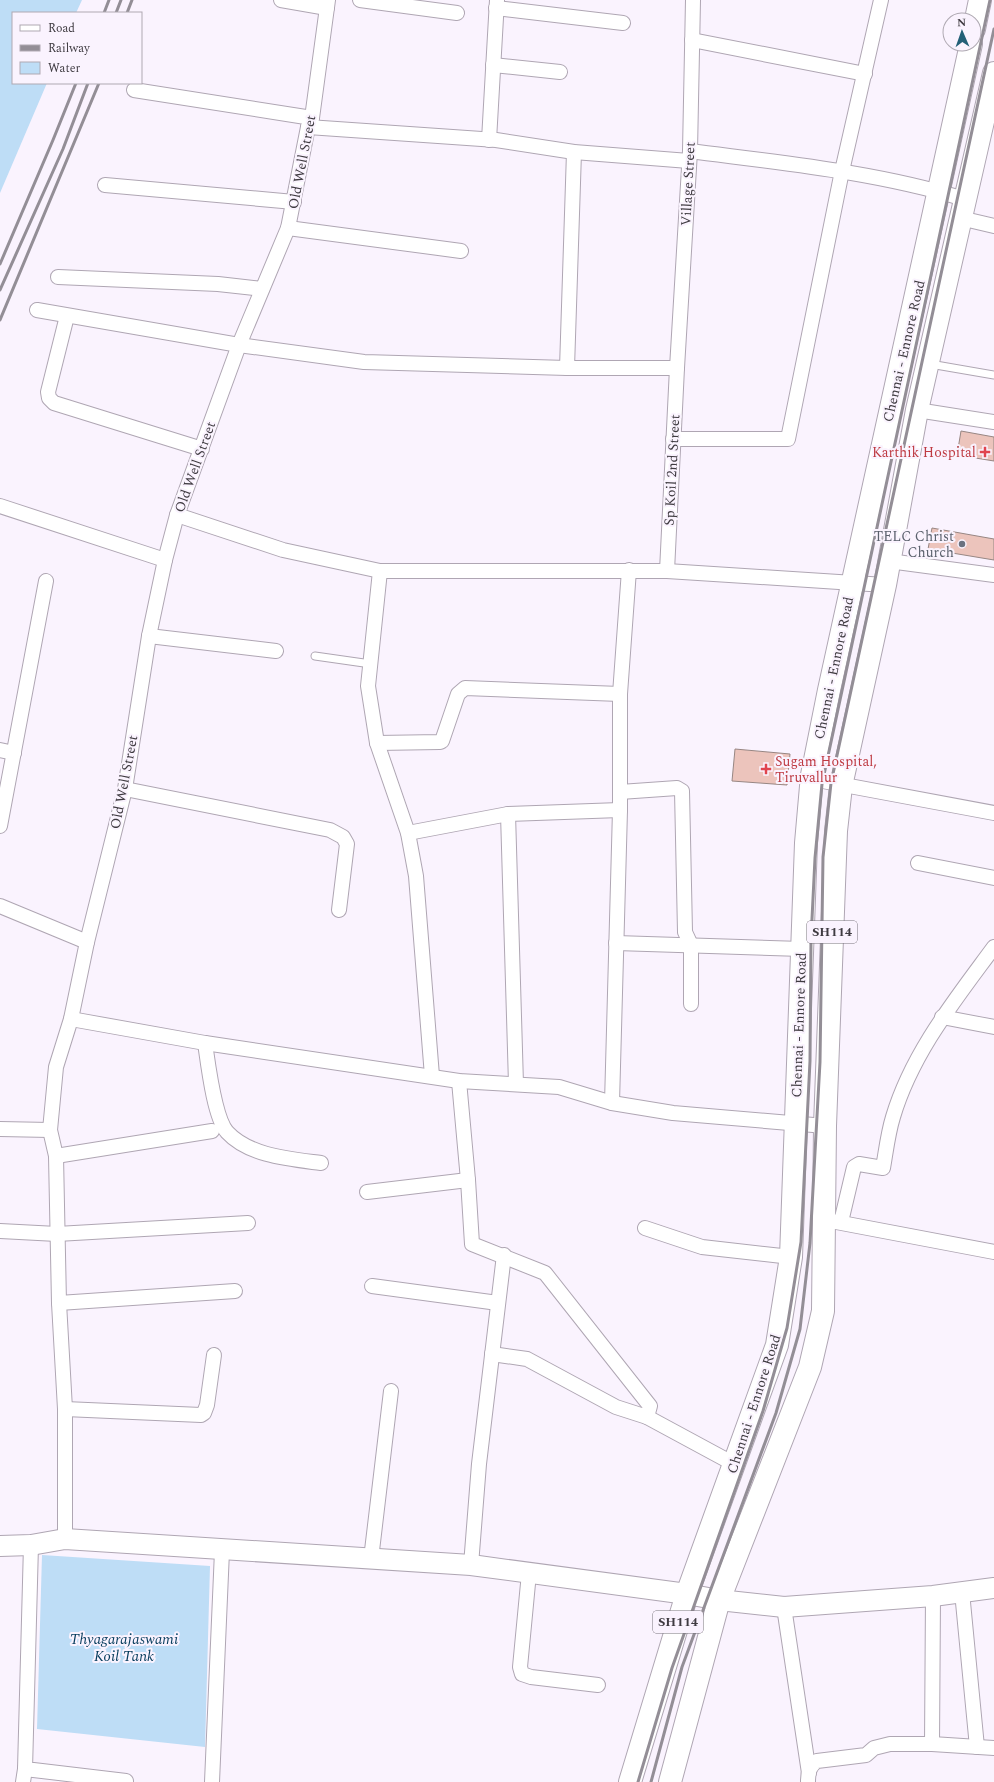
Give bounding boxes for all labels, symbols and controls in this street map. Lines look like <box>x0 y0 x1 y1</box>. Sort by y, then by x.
legend <box>12 12 142 84</box>
north arrow <box>942 12 982 52</box>
text: N <box>957 14 966 31</box>
text: Road <box>48 19 75 38</box>
text: Railway <box>48 39 91 58</box>
text: Water <box>48 59 80 78</box>
street label: Old Well Street <box>283 113 321 211</box>
street label: Village Street <box>675 141 701 227</box>
street label: Chennai - Ennore Road <box>877 278 931 424</box>
street label: Sp Koil 2nd Street <box>659 414 685 526</box>
street label: Old Well Street <box>169 419 221 515</box>
place label: Karthik Hospital <box>872 442 976 463</box>
marker: Karthik Hospital <box>979 446 991 458</box>
place label: TELC Christ Church <box>874 526 954 563</box>
marker: TELC Christ Church <box>957 539 967 549</box>
street label: Chennai - Ennore Road <box>809 595 859 741</box>
street label: Old Well Street <box>105 733 143 831</box>
place label: Sugam Hospital, Tiruvallur <box>775 751 877 788</box>
marker: Sugam Hospital, Tiruvallur <box>760 763 772 775</box>
road number: SH114 <box>807 921 857 943</box>
street label: Chennai - Ennore Road <box>786 952 812 1098</box>
street label: Chennai - Ennore Road <box>722 1332 786 1476</box>
road number: SH114 <box>653 1611 703 1633</box>
water label: Thyagarajaswami Koil Tank <box>70 1628 178 1668</box>

